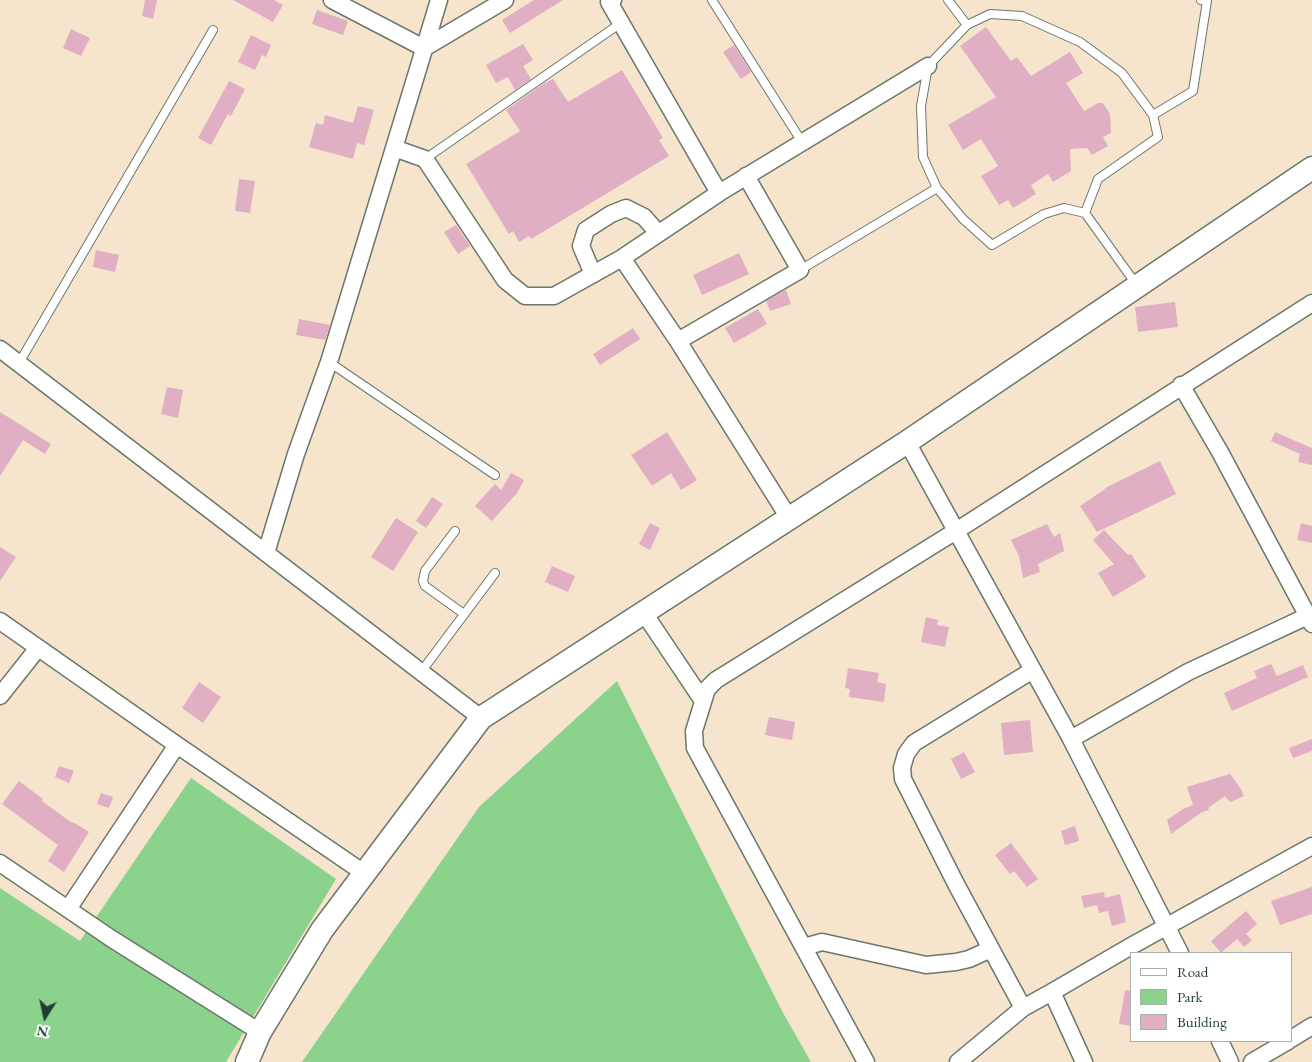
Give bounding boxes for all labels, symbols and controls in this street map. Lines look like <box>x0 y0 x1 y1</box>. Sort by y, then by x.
legend <box>1130 952 1292 1042</box>
text: Road <box>1177 962 1208 981</box>
text: Park <box>1177 987 1203 1006</box>
north arrow <box>20 992 70 1042</box>
text: Building <box>1177 1012 1227 1031</box>
text: N <box>35 1022 50 1042</box>

